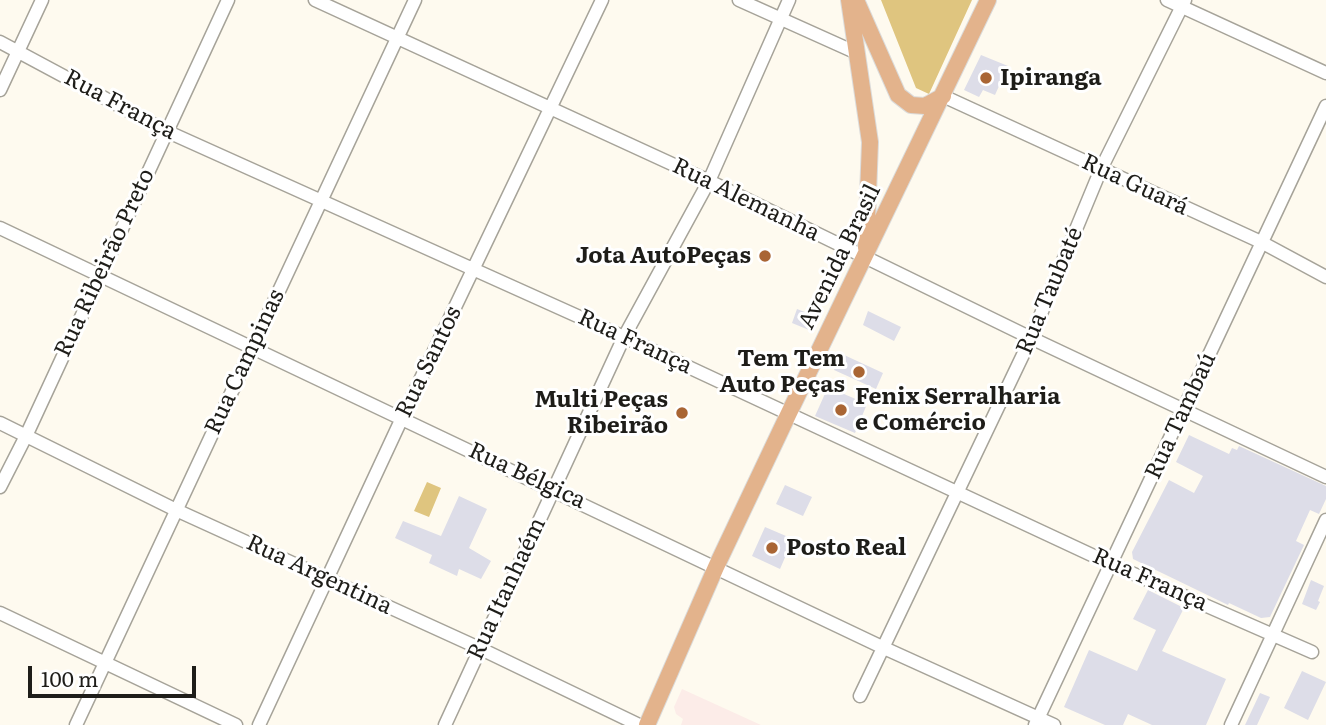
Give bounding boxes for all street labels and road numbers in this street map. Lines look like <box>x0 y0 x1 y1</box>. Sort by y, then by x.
street label: Rua França <box>59 64 181 146</box>
street label: Rua Guará <box>1077 148 1193 222</box>
street label: Rua Alemanha <box>668 152 824 248</box>
street label: Rua Ribeirão Preto <box>49 164 161 362</box>
street label: Avenida Brasil <box>793 180 887 334</box>
street label: Rua Taubaté <box>1011 223 1089 359</box>
street label: Rua Campinas <box>199 285 291 439</box>
street label: Rua Santos <box>390 302 468 422</box>
street label: Rua França <box>573 304 697 380</box>
street label: Rua Tambaú <box>1140 348 1222 484</box>
street label: Rua Bélgica <box>464 437 590 515</box>
street label: Rua Itanhaém <box>462 513 552 665</box>
street label: Rua Argentina <box>242 529 396 621</box>
street label: Rua França <box>1088 542 1212 618</box>

